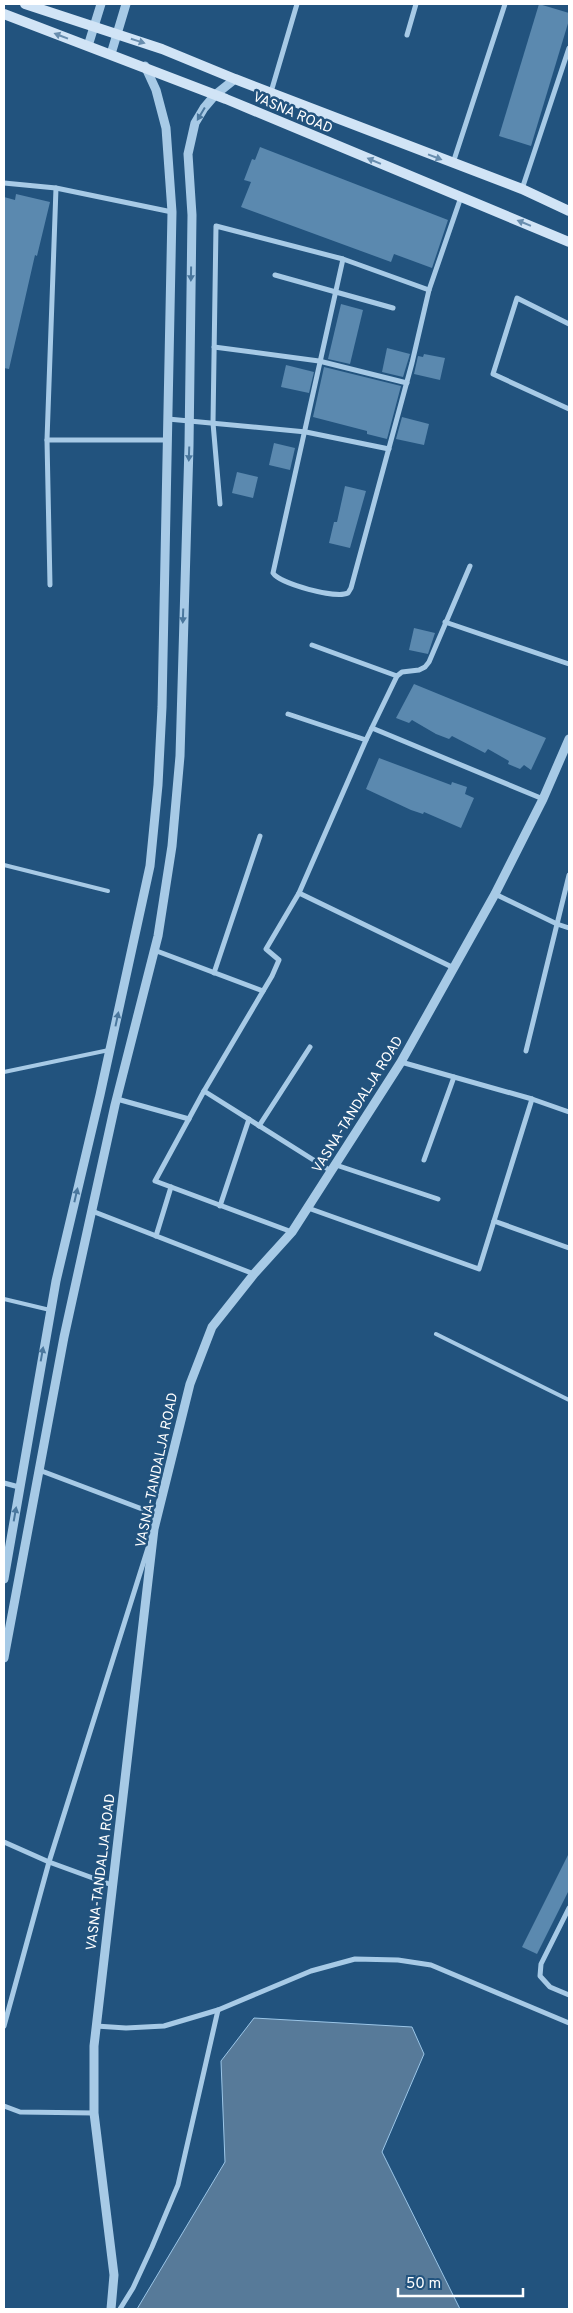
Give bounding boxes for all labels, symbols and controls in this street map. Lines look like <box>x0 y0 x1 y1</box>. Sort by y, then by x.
one-way arrow <box>54 31 68 39</box>
one-way arrow <box>131 37 146 45</box>
street label: VASNA ROAD <box>250 89 335 138</box>
one-way arrow <box>196 107 205 120</box>
one-way arrow <box>428 153 442 161</box>
one-way arrow <box>366 157 381 165</box>
one-way arrow <box>516 219 531 227</box>
one-way arrow <box>187 266 195 282</box>
one-way arrow <box>184 446 192 462</box>
one-way arrow <box>179 608 187 624</box>
one-way arrow <box>113 1011 121 1027</box>
street label: VASNA-TANDALJA ROAD <box>309 1033 407 1176</box>
one-way arrow <box>72 1187 80 1202</box>
one-way arrow <box>39 1345 47 1361</box>
street label: VASNA-TANDALJA ROAD <box>133 1391 182 1549</box>
one-way arrow <box>11 1505 19 1521</box>
street label: VASNA-TANDALJA ROAD <box>83 1793 120 1952</box>
scale bar <box>398 2266 523 2298</box>
text: 50 m <box>406 2275 441 2294</box>

